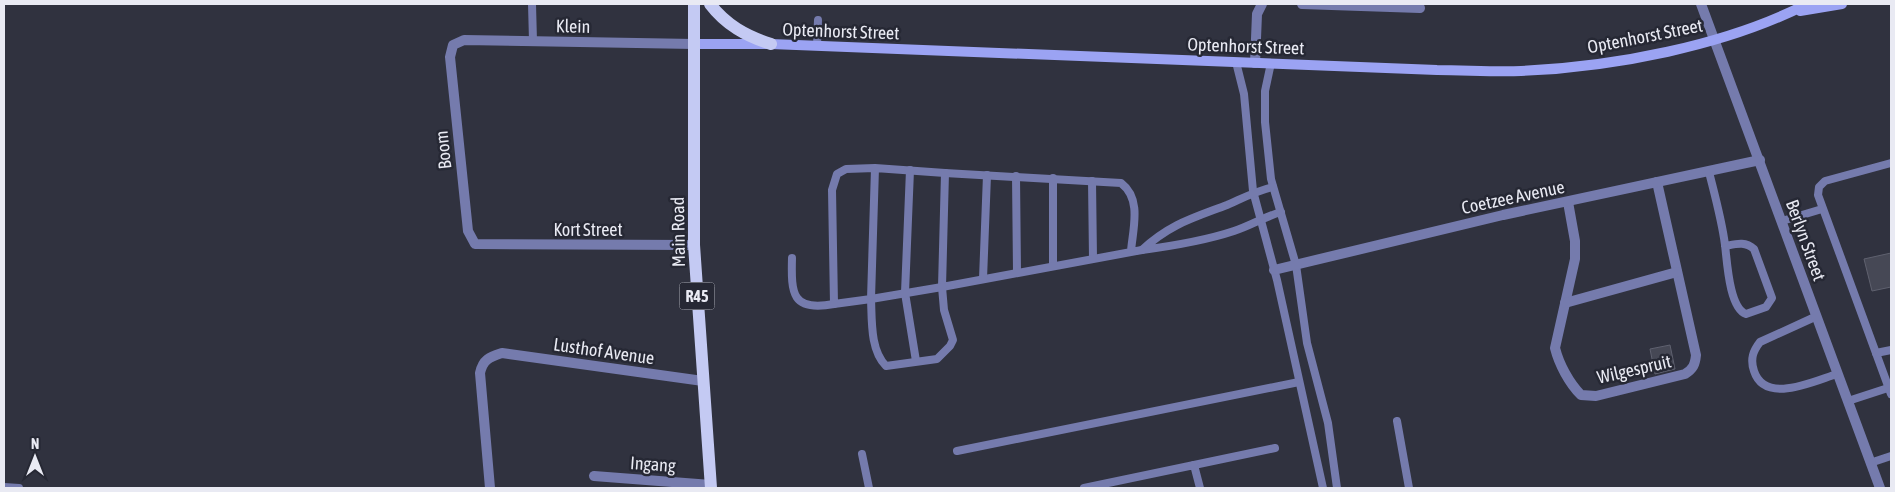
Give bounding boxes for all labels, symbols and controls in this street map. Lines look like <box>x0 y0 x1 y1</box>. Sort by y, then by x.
street label: Klein <box>556 15 590 37</box>
street label: Optenhorst Street <box>1586 15 1704 57</box>
street label: Optenhorst Street <box>782 18 900 44</box>
street label: Optenhorst Street <box>1187 33 1305 59</box>
street label: Boom <box>431 130 455 170</box>
street label: Coetzee Avenue <box>1460 176 1566 218</box>
street label: Main Road <box>667 197 689 267</box>
street label: Berlyn Street <box>1782 197 1830 283</box>
street label: Kort Street <box>553 219 623 240</box>
road number: R45 <box>680 282 714 310</box>
street label: Lusthof Avenue <box>552 334 656 368</box>
street label: Wilgespruit <box>1595 350 1673 388</box>
north arrow <box>10 432 60 482</box>
text: N <box>31 436 39 452</box>
street label: Ingang <box>630 452 677 476</box>

